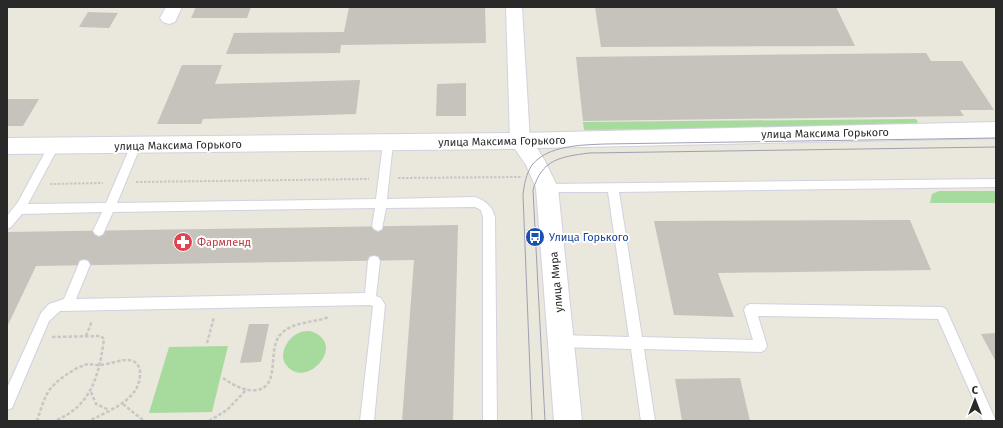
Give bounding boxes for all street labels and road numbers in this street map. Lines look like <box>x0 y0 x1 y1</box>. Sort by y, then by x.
street label: улица Максима Горького <box>761 126 889 141</box>
street label: улица Максима Горького <box>438 134 566 149</box>
street label: улица Максима Горького <box>114 138 242 153</box>
street label: улица Мира <box>547 251 566 313</box>

